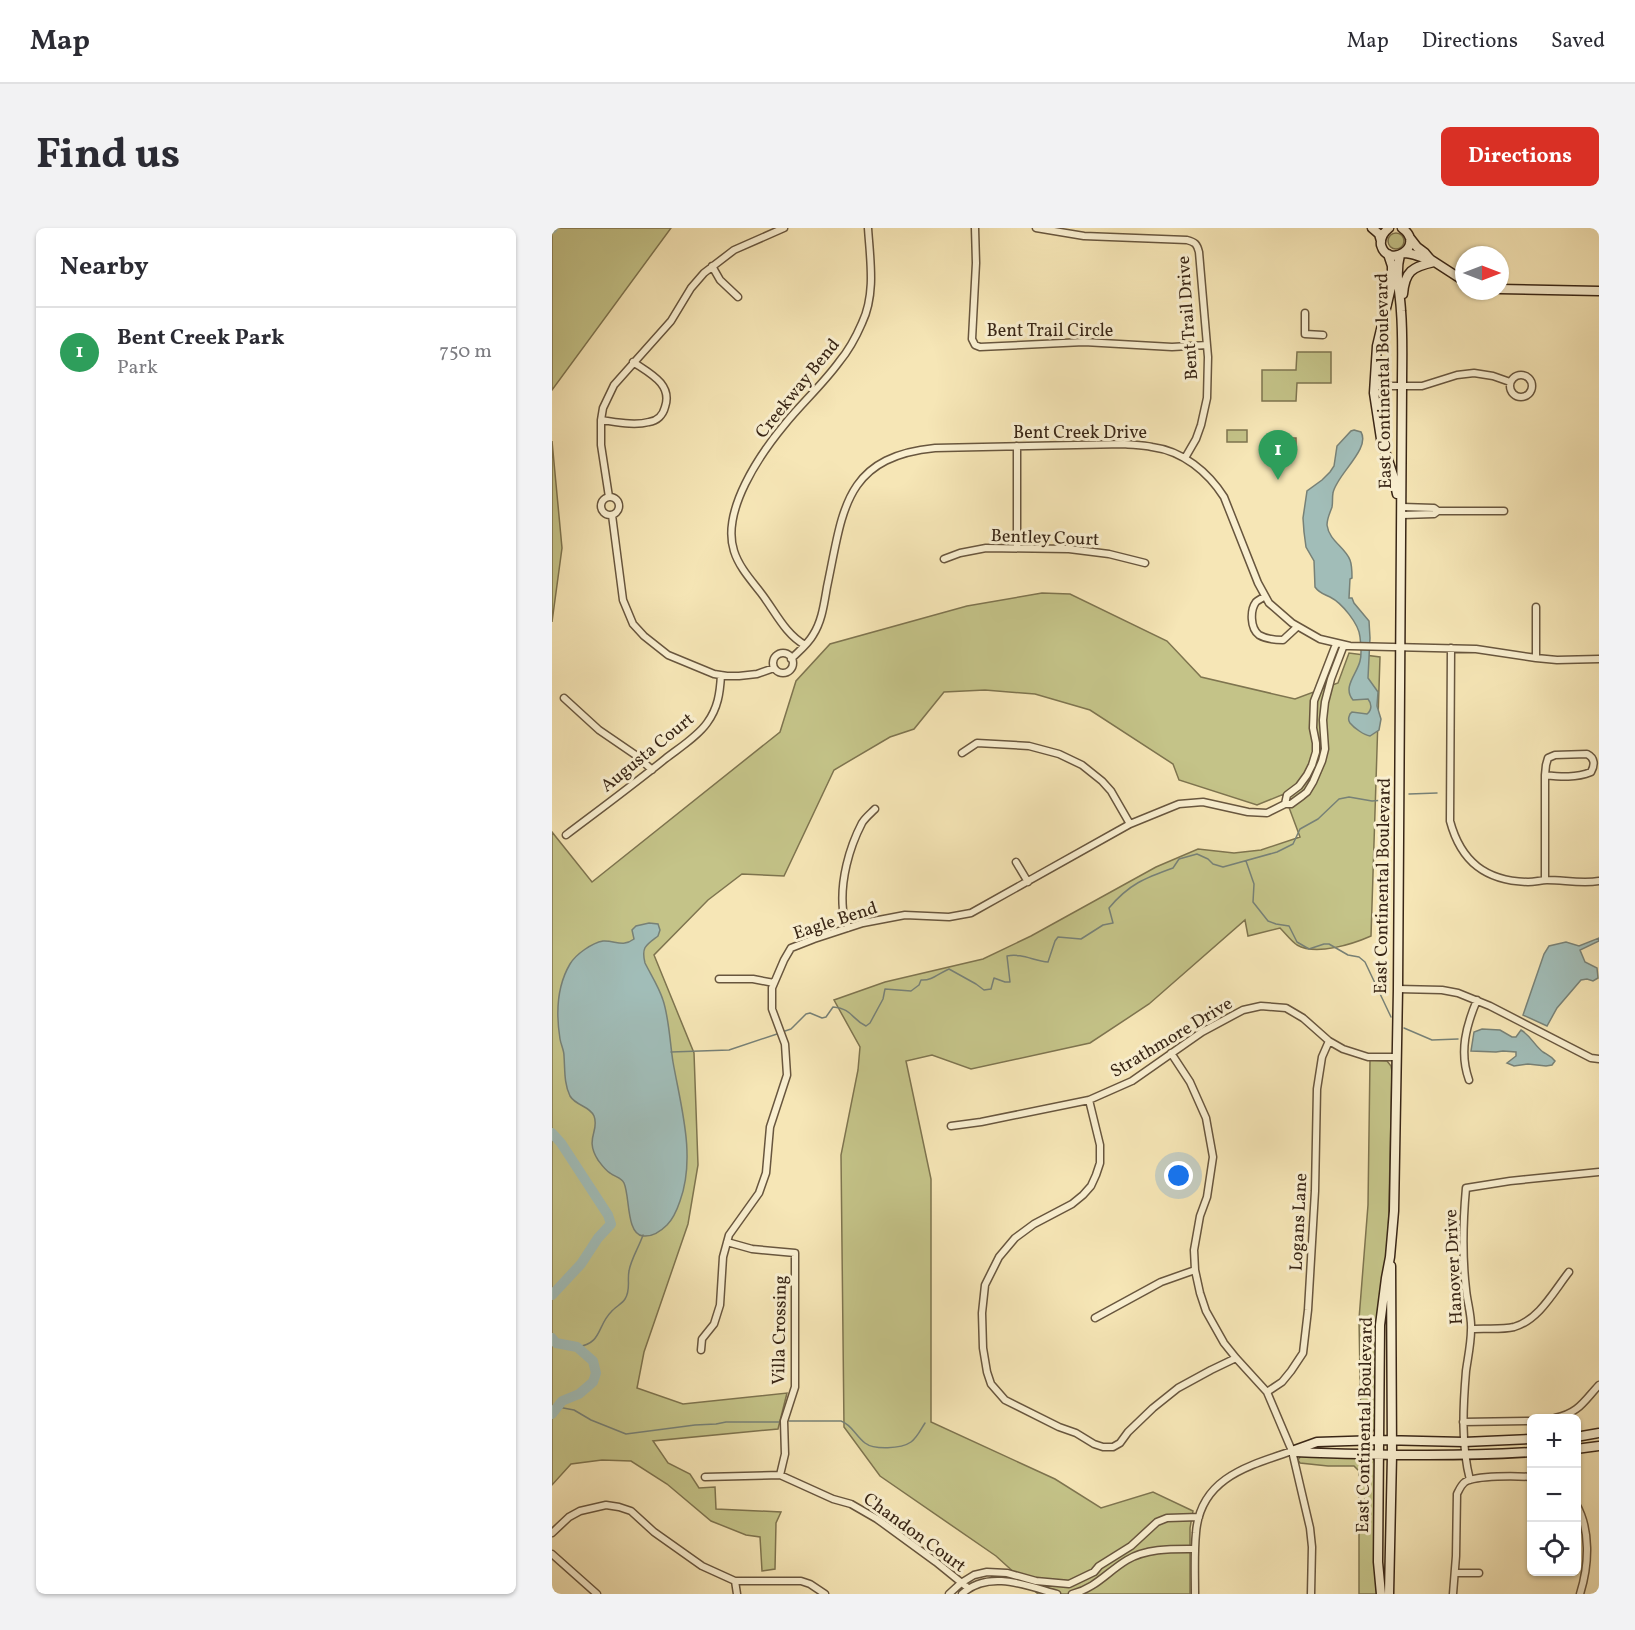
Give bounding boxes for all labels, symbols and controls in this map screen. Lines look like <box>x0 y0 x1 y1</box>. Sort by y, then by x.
text: Map <box>30 22 90 61</box>
text: Map <box>1347 27 1389 56</box>
text: Directions <box>1422 27 1518 56</box>
text: Saved <box>1551 27 1605 56</box>
text: Find us <box>36 127 180 186</box>
button: Directions <box>1441 127 1599 186</box>
north arrow <box>1455 246 1509 300</box>
text: Nearby <box>60 249 149 285</box>
street label: Bent Trail Drive <box>1172 255 1205 381</box>
street label: East Continental Boulevard <box>1370 273 1399 489</box>
street label: Bent Trail Circle <box>987 319 1113 344</box>
text: Bent Creek Park <box>117 323 285 354</box>
street label: Creekway Bend <box>750 334 846 444</box>
text: 1 <box>75 338 84 366</box>
text: 750 m <box>439 338 492 366</box>
text: Park <box>117 354 158 382</box>
street label: Bent Creek Drive <box>1013 421 1147 446</box>
pin: 1 <box>1258 430 1298 480</box>
street label: Bentley Court <box>990 524 1100 553</box>
street label: Augusta Court <box>596 708 700 799</box>
street label: East Continental Boulevard <box>1369 778 1398 994</box>
street label: Eagle Bend <box>790 896 881 947</box>
street label: Strathmore Drive <box>1106 992 1238 1085</box>
your location <box>1164 1161 1193 1190</box>
street label: Logans Lane <box>1284 1172 1315 1272</box>
street label: Hanover Drive <box>1439 1209 1470 1325</box>
street label: Villa Crossing <box>767 1275 794 1385</box>
street label: East Continental Boulevard <box>1351 1317 1380 1533</box>
map controls <box>1527 1414 1581 1576</box>
button: + <box>1527 1414 1581 1468</box>
button: − <box>1527 1468 1581 1522</box>
street label: Chandon Court <box>858 1487 971 1579</box>
button: locate <box>1527 1522 1581 1576</box>

